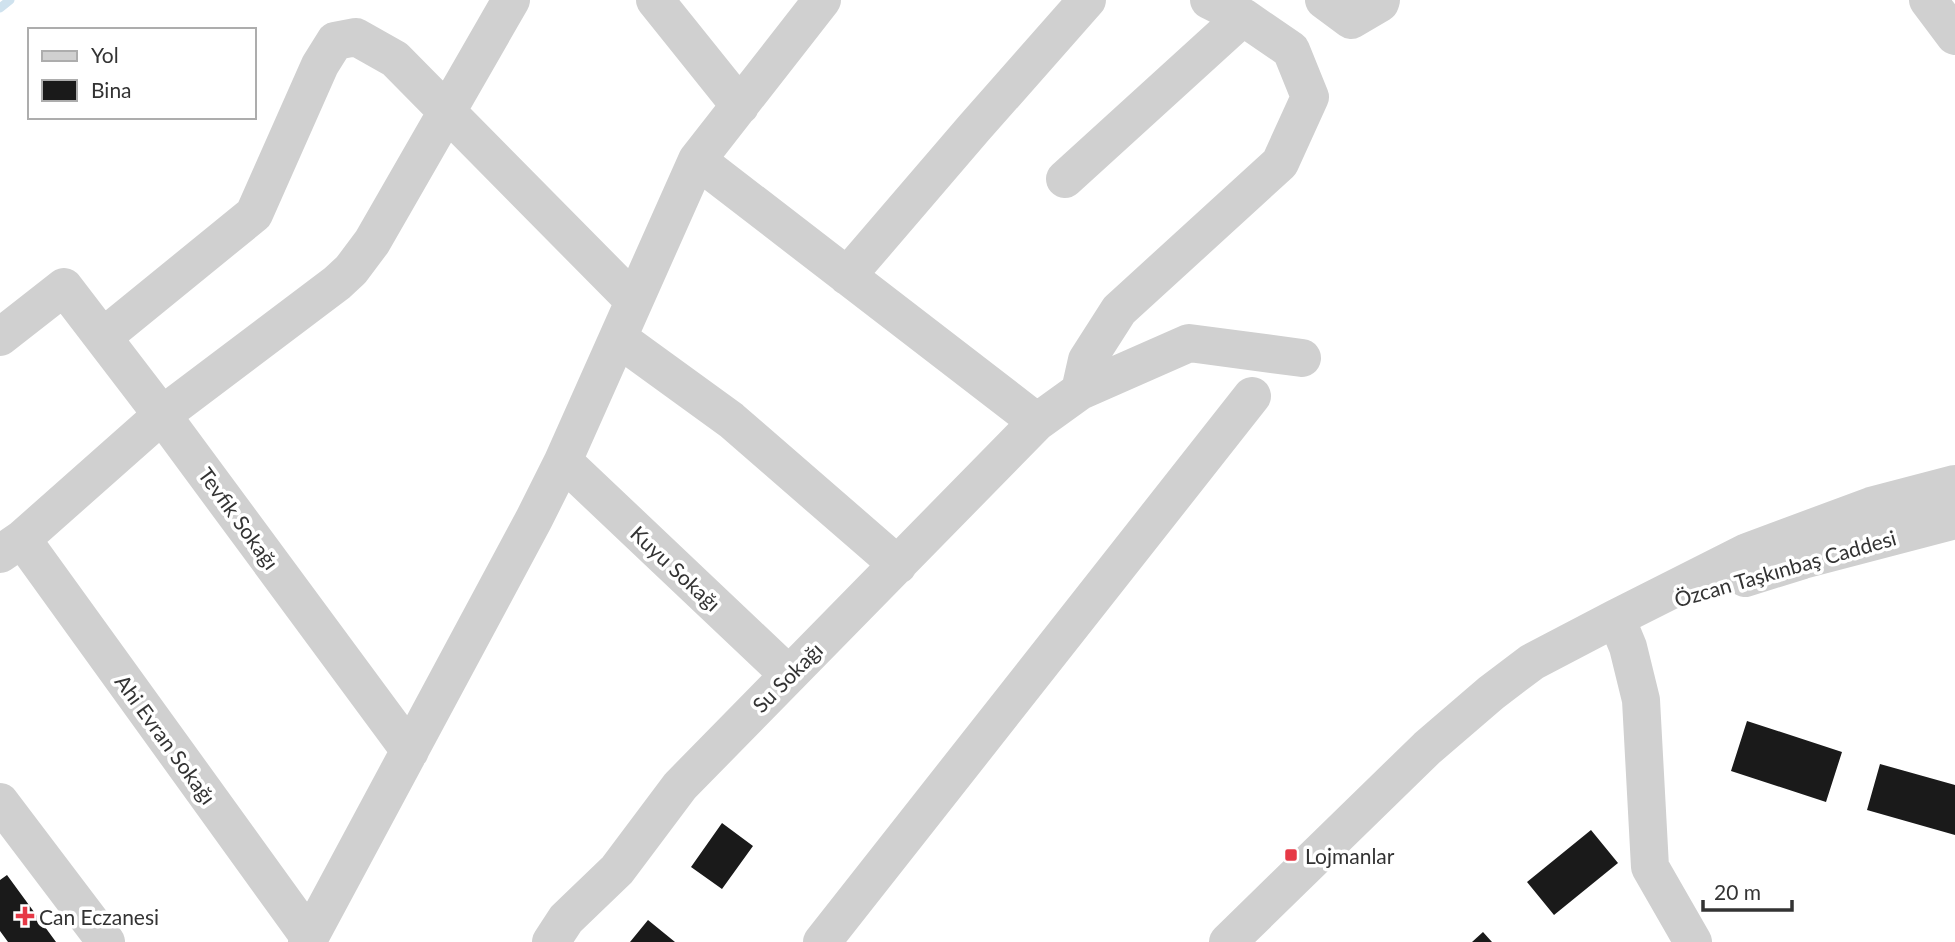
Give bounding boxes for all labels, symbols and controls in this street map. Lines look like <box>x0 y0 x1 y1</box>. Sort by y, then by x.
legend <box>28 28 256 119</box>
text: Yol <box>91 42 119 67</box>
text: Bina <box>91 77 132 102</box>
street label: Tevfik Sokağı <box>194 462 284 574</box>
street label: Kuyu Sokağı <box>626 520 726 616</box>
street label: Özcan Taşkınbaş Caddesi <box>1671 524 1899 612</box>
street label: Su Sokağı <box>747 637 827 717</box>
street label: Ahi Evran Sokağı <box>111 669 221 809</box>
place label: Lojmanlar <box>1305 843 1395 868</box>
marker: Lojmanlar <box>1283 847 1299 863</box>
scale bar <box>1703 869 1792 913</box>
text: 20 m <box>1714 879 1761 904</box>
place label: Can Eczanesi <box>39 904 159 929</box>
marker: Can Eczanesi <box>17 908 33 924</box>

